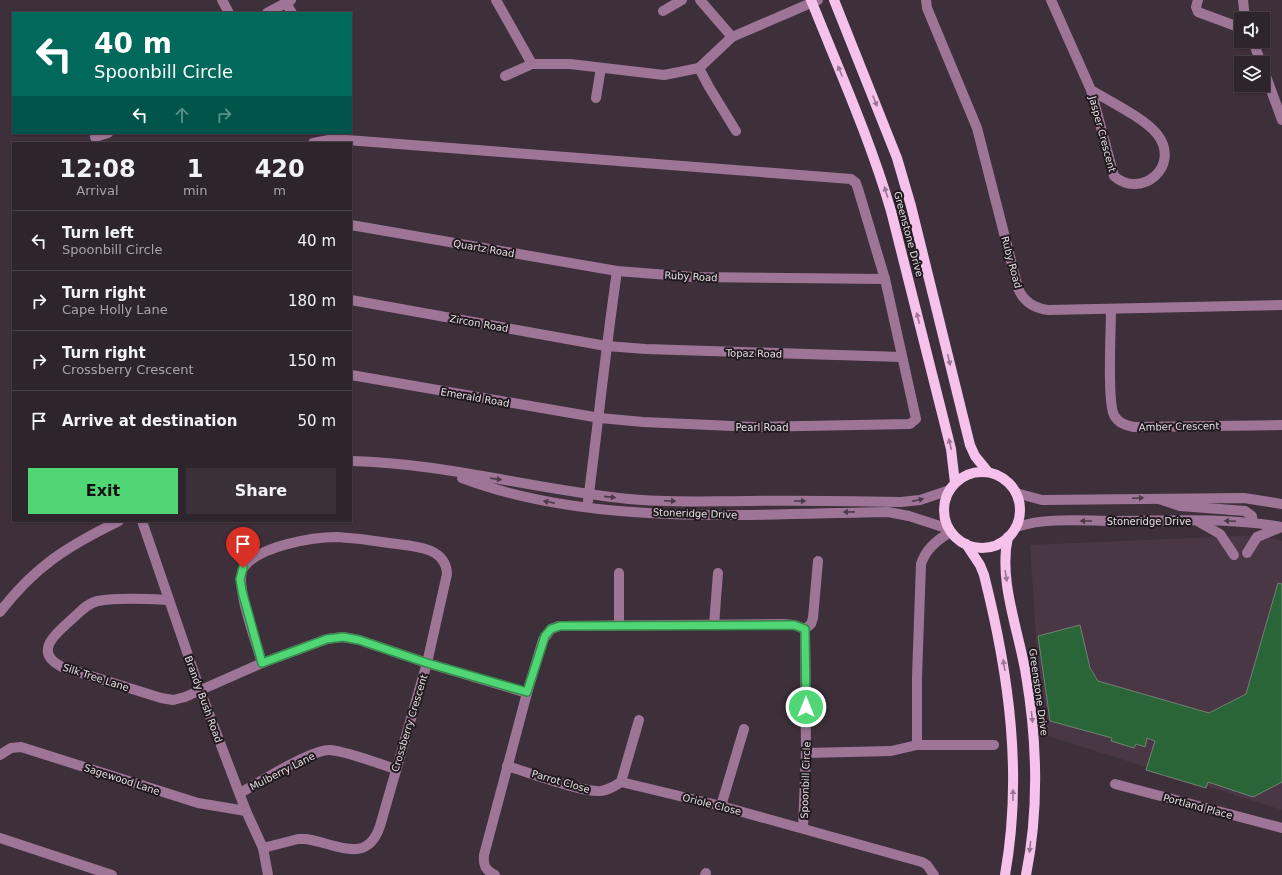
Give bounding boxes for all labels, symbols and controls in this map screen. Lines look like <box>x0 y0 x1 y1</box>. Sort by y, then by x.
map controls <box>1234 12 1270 92</box>
button: sound <box>1234 12 1270 48</box>
text: 40 m <box>94 27 172 60</box>
icon: left <box>28 28 80 80</box>
button: layers <box>1234 56 1270 92</box>
text: Spoonbill Circle <box>94 61 233 82</box>
one-way arrow <box>836 64 842 76</box>
street label: Jasper Crescent <box>1087 94 1118 173</box>
one-way arrow <box>872 96 878 108</box>
icon: left <box>129 104 151 126</box>
icon: ahead <box>171 104 193 126</box>
icon: right <box>213 104 235 126</box>
text: 12:08 <box>59 155 136 183</box>
text: 1 <box>187 155 203 183</box>
text: 420 <box>255 155 305 183</box>
text: Arrival <box>76 183 119 198</box>
text: min <box>183 183 207 198</box>
text: m <box>273 183 286 198</box>
one-way arrow <box>883 186 889 198</box>
street label: Greenstone Drive <box>892 190 925 278</box>
text: Turn left <box>62 224 134 242</box>
icon: left <box>28 230 50 252</box>
text: 40 m <box>298 232 336 250</box>
street label: Ruby Road <box>999 235 1024 289</box>
street label: Quartz Road <box>452 238 515 259</box>
text: Spoonbill Circle <box>62 242 162 257</box>
street label: Ruby Road <box>664 270 718 283</box>
text: Turn right <box>62 284 146 302</box>
icon: right <box>28 290 50 312</box>
text: 180 m <box>288 292 336 310</box>
text: Cape Holly Lane <box>62 302 168 317</box>
one-way arrow <box>915 312 921 324</box>
street label: Zircon Road <box>449 313 509 334</box>
text: Turn right <box>62 344 146 362</box>
street label: Topaz Road <box>725 347 782 359</box>
icon: right <box>28 350 50 372</box>
text: 150 m <box>288 352 336 370</box>
one-way arrow <box>947 354 953 366</box>
text: Crossberry Crescent <box>62 362 194 377</box>
street label: Emerald Road <box>440 386 510 409</box>
icon: arrive <box>28 410 50 432</box>
text: Arrive at destination <box>62 412 237 430</box>
text: 50 m <box>298 412 336 430</box>
street label: Amber Crescent <box>1139 420 1219 433</box>
street label: Pearl Road <box>735 422 789 433</box>
one-way arrow <box>946 438 952 451</box>
button: Exit <box>28 468 178 514</box>
button: Share <box>186 468 336 514</box>
one-way arrow <box>490 476 502 482</box>
one-way arrow <box>604 494 616 500</box>
one-way arrow <box>1132 495 1145 501</box>
one-way arrow <box>912 496 924 502</box>
one-way arrow <box>543 498 555 504</box>
one-way arrow <box>664 498 677 504</box>
one-way arrow <box>794 498 807 504</box>
street label: Stoneridge Drive <box>653 507 737 520</box>
one-way arrow <box>842 509 855 515</box>
street label: Stoneridge Drive <box>1107 516 1191 527</box>
one-way arrow <box>1079 518 1092 524</box>
one-way arrow <box>1223 518 1236 524</box>
pin <box>226 527 260 568</box>
icon: arrive <box>232 533 254 555</box>
one-way arrow <box>1003 570 1009 582</box>
street label: Greenstone Drive <box>1027 648 1050 736</box>
street label: Brandy Bush Road <box>183 654 224 744</box>
one-way arrow <box>1000 659 1006 671</box>
street label: Silk Tree Lane <box>61 662 130 693</box>
street label: Crossberry Crescent <box>389 673 430 773</box>
position arrow <box>785 686 827 728</box>
one-way arrow <box>1028 711 1035 723</box>
street label: Spoonbill Circle <box>799 741 812 819</box>
street label: Mulberry Lane <box>248 750 317 793</box>
street label: Sagewood Lane <box>83 762 161 797</box>
street label: Parrot Close <box>531 768 591 795</box>
one-way arrow <box>1010 788 1016 801</box>
street label: Oriole Close <box>681 792 742 817</box>
street label: Portland Place <box>1162 792 1234 821</box>
one-way arrow <box>1027 841 1033 853</box>

